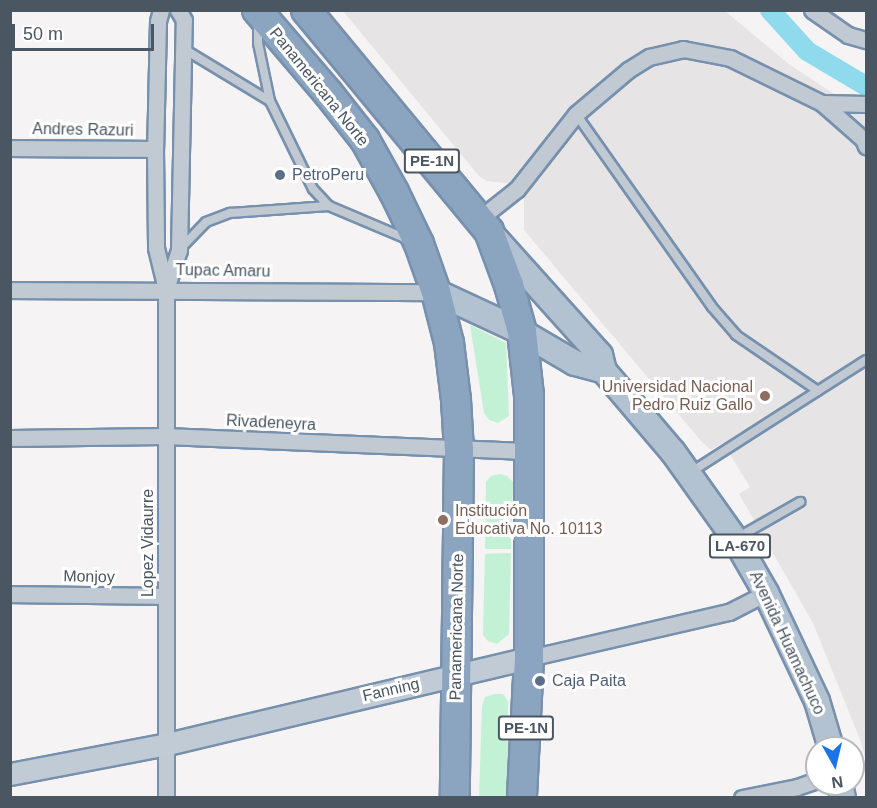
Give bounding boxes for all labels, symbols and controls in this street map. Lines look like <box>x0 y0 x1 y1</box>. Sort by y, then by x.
scale bar <box>15 12 158 50</box>
text: 50 m <box>23 24 63 44</box>
street label: Panamericana Norte <box>265 24 373 150</box>
street label: Andres Razuri <box>32 120 134 140</box>
road number: PE-1N <box>404 149 460 173</box>
place label: PetroPeru <box>292 165 364 185</box>
marker: PetroPeru <box>273 168 287 182</box>
street label: Tupac Amaru <box>175 261 271 281</box>
place label: Universidad Nacional Pedro Ruiz Gallo <box>602 377 753 415</box>
marker: Universidad Nacional Pedro Ruiz Gallo <box>758 389 772 403</box>
street label: Rivadeneyra <box>226 411 316 435</box>
street label: Lopez Vidaurre <box>138 489 158 597</box>
place label: Institución Educativa No. 10113 <box>455 501 602 539</box>
marker: Institución Educativa No. 10113 <box>436 513 450 527</box>
road number: LA-670 <box>708 534 771 558</box>
street label: Panamericana Norte <box>446 553 468 701</box>
street label: Monjoy <box>63 567 115 587</box>
street label: Avenida Huamachuco <box>745 568 829 718</box>
place label: Caja Paita <box>552 671 626 691</box>
street label: Fanning <box>361 674 421 706</box>
marker: Caja Paita <box>533 674 547 688</box>
road number: PE-1N <box>498 716 554 740</box>
north arrow <box>805 736 865 796</box>
text: N <box>830 773 844 792</box>

